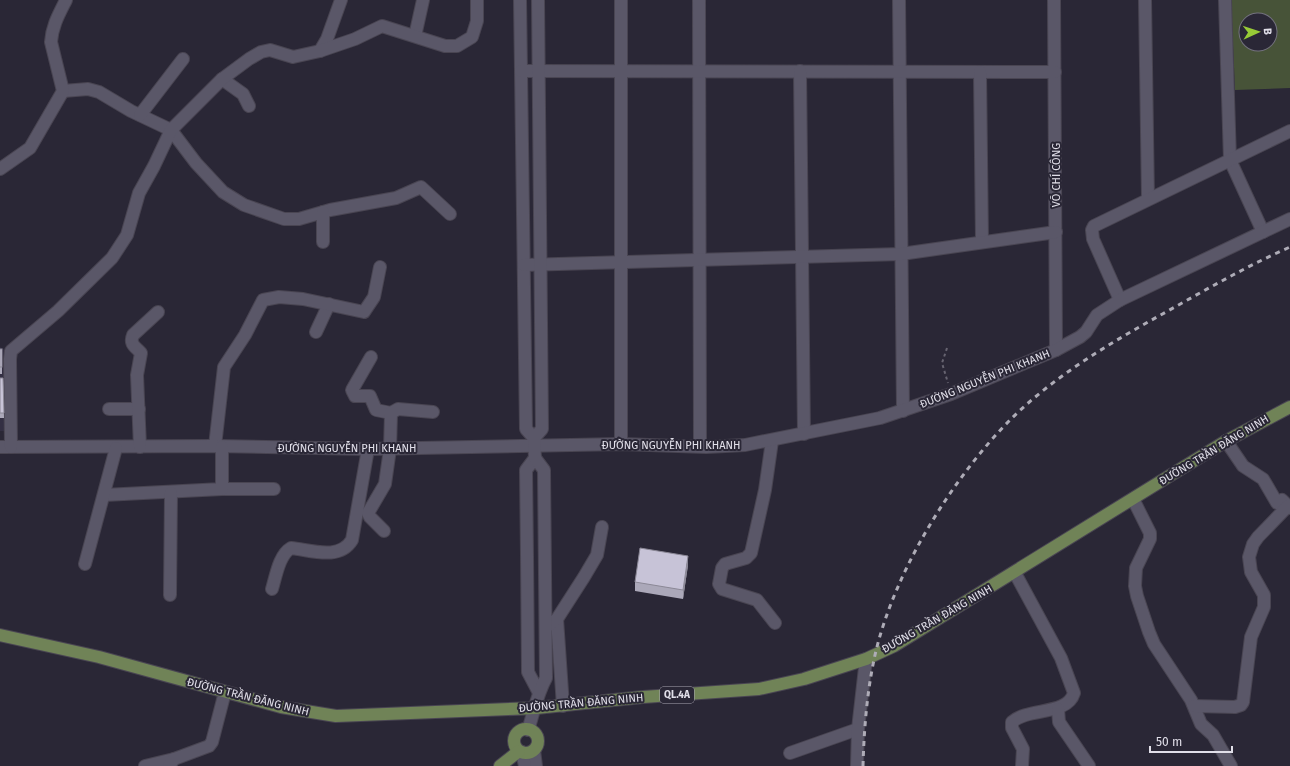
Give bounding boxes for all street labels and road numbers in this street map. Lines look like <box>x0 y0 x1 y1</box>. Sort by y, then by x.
street label: VÕ CHÍ CÔNG <box>1049 143 1063 207</box>
street label: ĐƯỜNG NGUYỄN PHI KHANH <box>918 346 1052 411</box>
street label: ĐƯỜNG TRẦN ĐĂNG NINH <box>1156 410 1271 488</box>
street label: ĐƯỜNG NGUYỄN PHI KHANH <box>601 438 741 452</box>
street label: ĐƯỜNG NGUYỄN PHI KHANH <box>277 441 417 455</box>
street label: ĐƯỜNG TRẦN ĐĂNG NINH <box>878 580 995 656</box>
street label: ĐƯỜNG TRẦN ĐĂNG NINH <box>186 674 311 718</box>
road number: QL.4A <box>660 687 694 703</box>
street label: ĐƯỜNG TRẦN ĐĂNG NINH <box>518 689 644 715</box>

